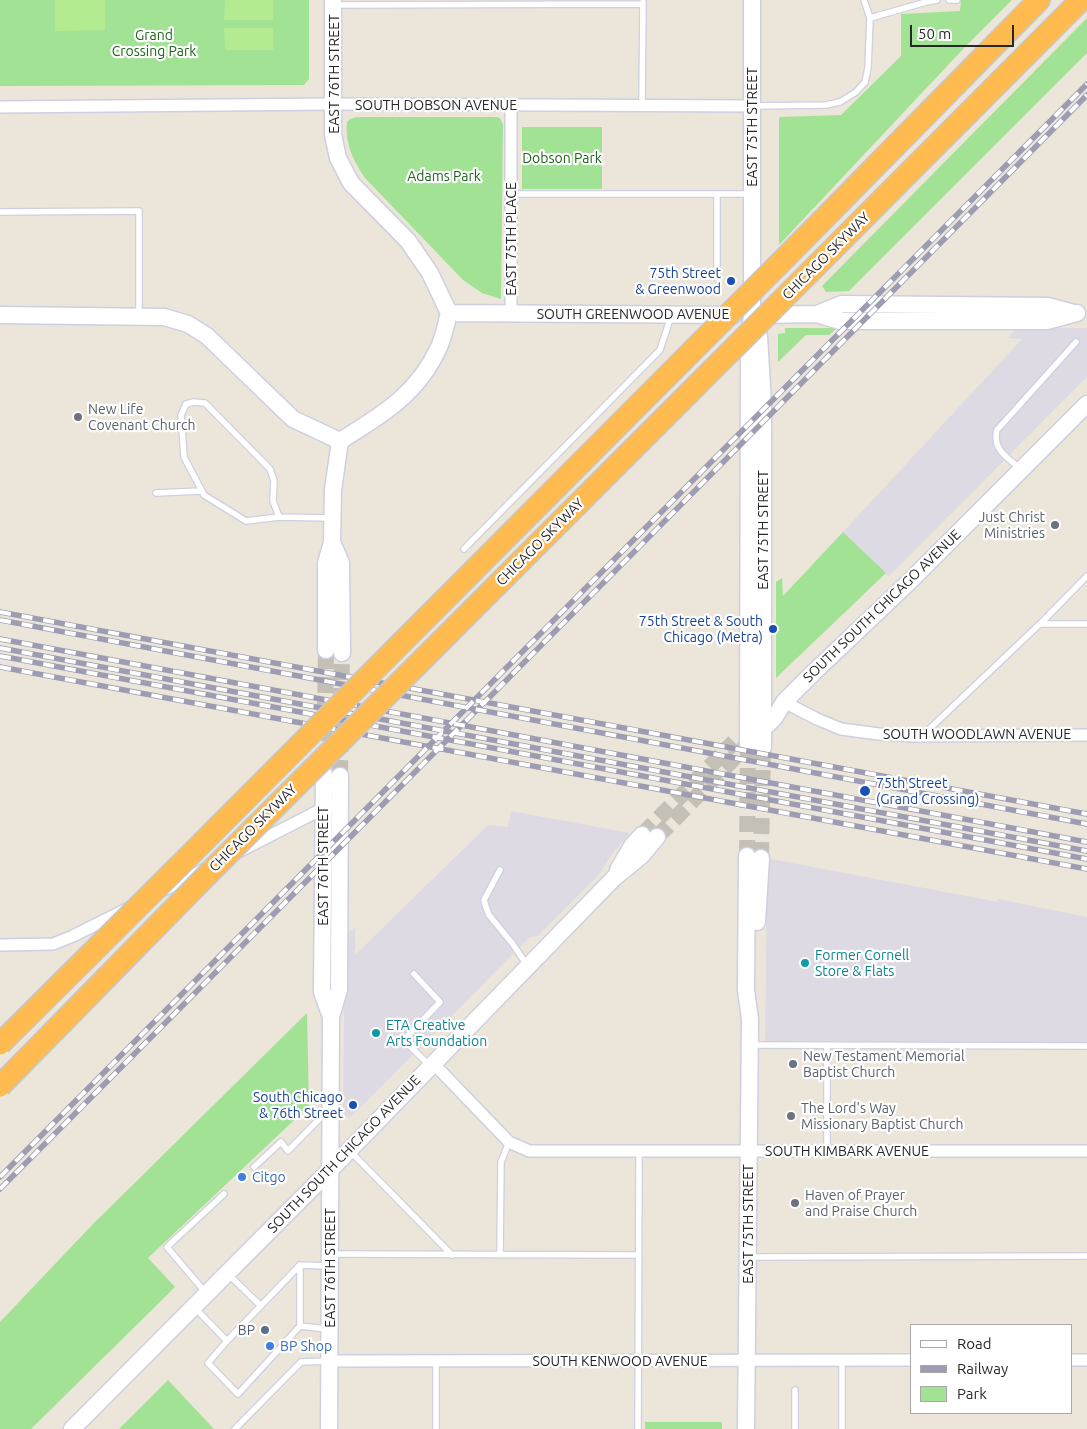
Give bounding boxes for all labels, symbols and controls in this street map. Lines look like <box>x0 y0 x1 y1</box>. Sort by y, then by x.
street label: EAST 76TH STREET <box>326 14 342 134</box>
scale bar <box>912 15 1016 47</box>
text: 50 m <box>918 25 951 42</box>
park label: Grand Crossing Park <box>112 27 196 59</box>
street label: EAST 75TH STREET <box>744 67 760 187</box>
street label: SOUTH DOBSON AVENUE <box>355 97 517 113</box>
park label: Dobson Park <box>522 150 602 166</box>
park label: Adams Park <box>407 168 481 184</box>
street label: EAST 75TH PLACE <box>503 182 519 296</box>
street label: CHICAGO SKYWAY <box>779 209 873 303</box>
place label: 75th Street & Greenwood <box>635 265 721 298</box>
marker: 75th Street & Greenwood <box>725 275 737 287</box>
street label: SOUTH GREENWOOD AVENUE <box>537 306 729 322</box>
place label: New Life Covenant Church <box>88 401 196 434</box>
marker: New Life Covenant Church <box>72 411 84 423</box>
street label: EAST 75TH STREET <box>755 470 771 590</box>
street label: CHICAGO SKYWAY <box>493 495 587 589</box>
place label: Just Christ Ministries <box>978 509 1045 542</box>
marker: Just Christ Ministries <box>1049 519 1061 531</box>
street label: SOUTH SOUTH CHICAGO AVENUE <box>800 526 964 686</box>
place label: 75th Street & South Chicago (Metra) <box>639 613 763 646</box>
marker: 75th Street & South Chicago (Metra) <box>767 623 779 635</box>
street label: SOUTH WOODLAWN AVENUE <box>883 726 1071 742</box>
place label: 75th Street (Grand Crossing) <box>876 775 979 808</box>
street label: CHICAGO SKYWAY <box>206 781 300 875</box>
marker: 75th Street (Grand Crossing) <box>858 784 872 798</box>
street label: EAST 76TH STREET <box>315 806 331 926</box>
place label: Former Cornell Store & Flats <box>815 947 909 980</box>
marker: Former Cornell Store & Flats <box>799 957 811 969</box>
place label: ETA Creative Arts Foundation <box>386 1017 487 1050</box>
marker: ETA Creative Arts Foundation <box>370 1027 382 1039</box>
place label: New Testament Memorial Baptist Church <box>803 1048 965 1080</box>
marker: New Testament Memorial Baptist Church <box>787 1058 799 1070</box>
street label: SOUTH SOUTH CHICAGO AVENUE <box>264 1072 424 1236</box>
place label: South Chicago & 76th Street <box>253 1089 343 1122</box>
marker: South Chicago & 76th Street <box>347 1099 359 1111</box>
place label: The Lord's Way Missionary Baptist Church <box>801 1100 963 1132</box>
marker: The Lord's Way Missionary Baptist Church <box>785 1110 797 1122</box>
street label: SOUTH KIMBARK AVENUE <box>765 1143 929 1159</box>
street label: EAST 75TH STREET <box>740 1164 756 1284</box>
place label: Citgo <box>252 1169 286 1185</box>
marker: Citgo <box>236 1171 248 1183</box>
place label: Haven of Prayer and Praise Church <box>805 1187 917 1220</box>
marker: Haven of Prayer and Praise Church <box>789 1197 801 1209</box>
street label: EAST 76TH STREET <box>322 1208 338 1328</box>
place label: BP <box>238 1322 255 1338</box>
marker: BP <box>259 1324 271 1336</box>
legend <box>910 1324 1072 1414</box>
text: Road <box>957 1335 992 1352</box>
place label: BP Shop <box>280 1338 332 1354</box>
marker: BP Shop <box>264 1340 276 1352</box>
street label: SOUTH KENWOOD AVENUE <box>532 1353 708 1369</box>
text: Railway <box>957 1360 1008 1377</box>
text: Park <box>957 1385 987 1402</box>

